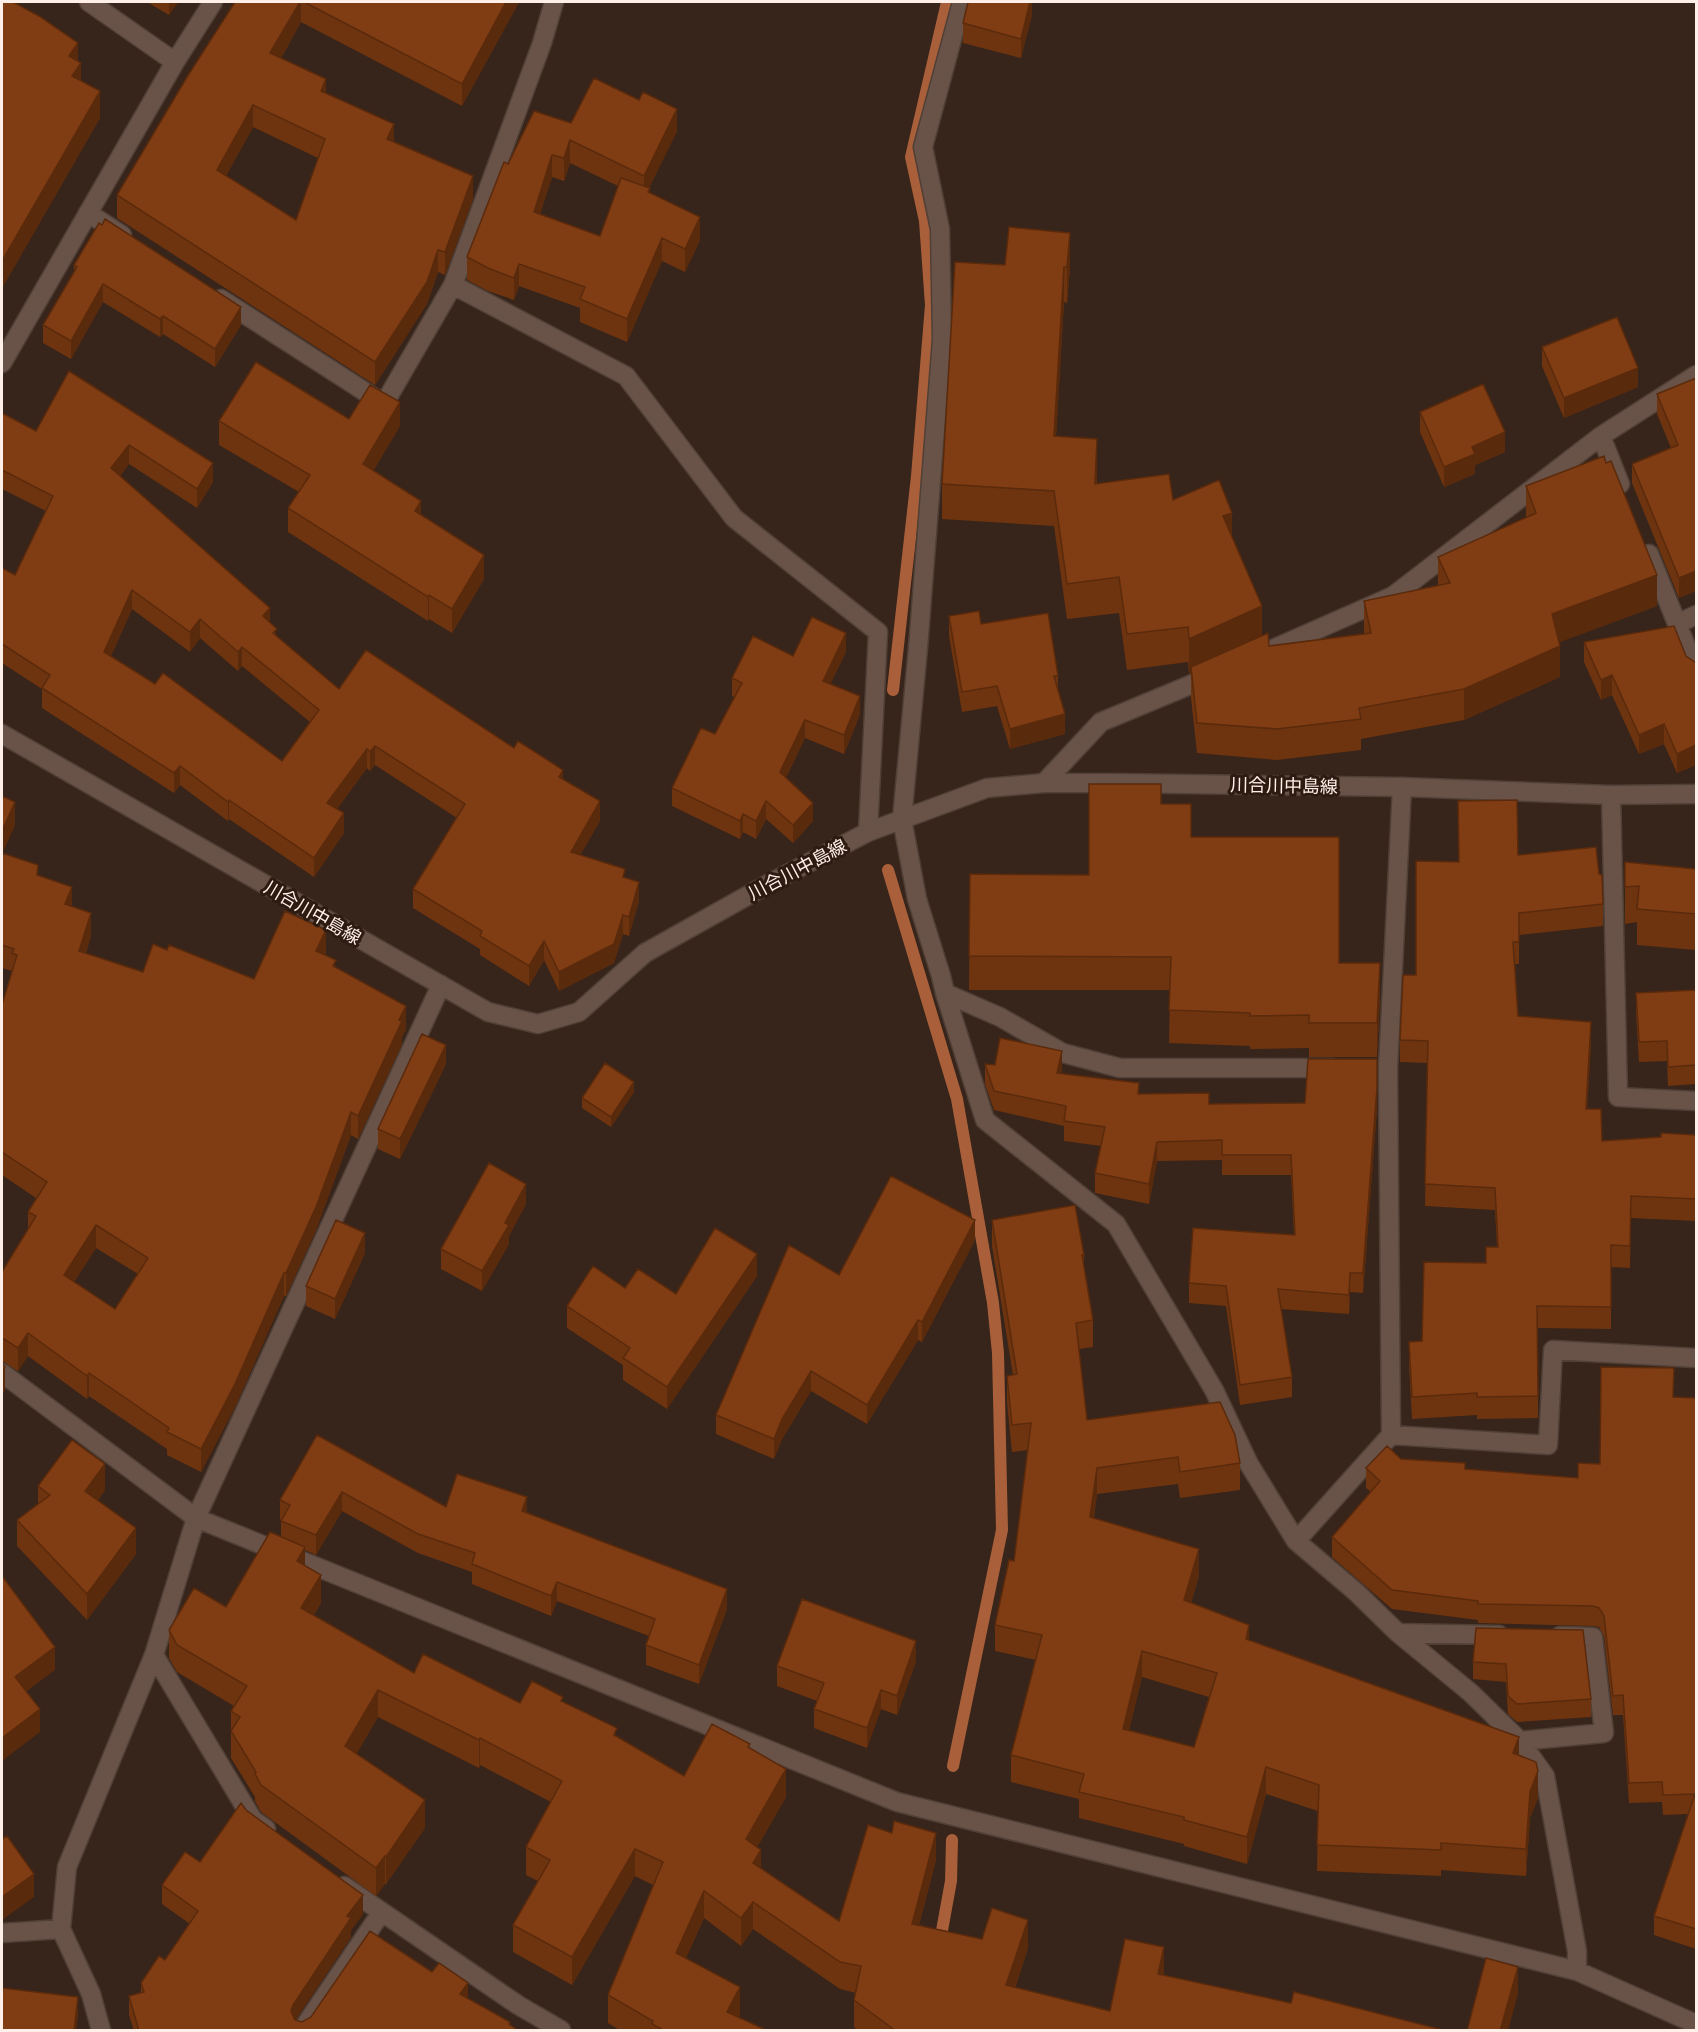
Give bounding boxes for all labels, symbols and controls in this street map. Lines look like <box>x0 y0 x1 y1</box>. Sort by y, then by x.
street label: 川合川中島線 <box>1230 773 1338 797</box>
street label: 川合川中島線 <box>744 834 850 904</box>
street label: 川合川中島線 <box>261 875 365 949</box>

